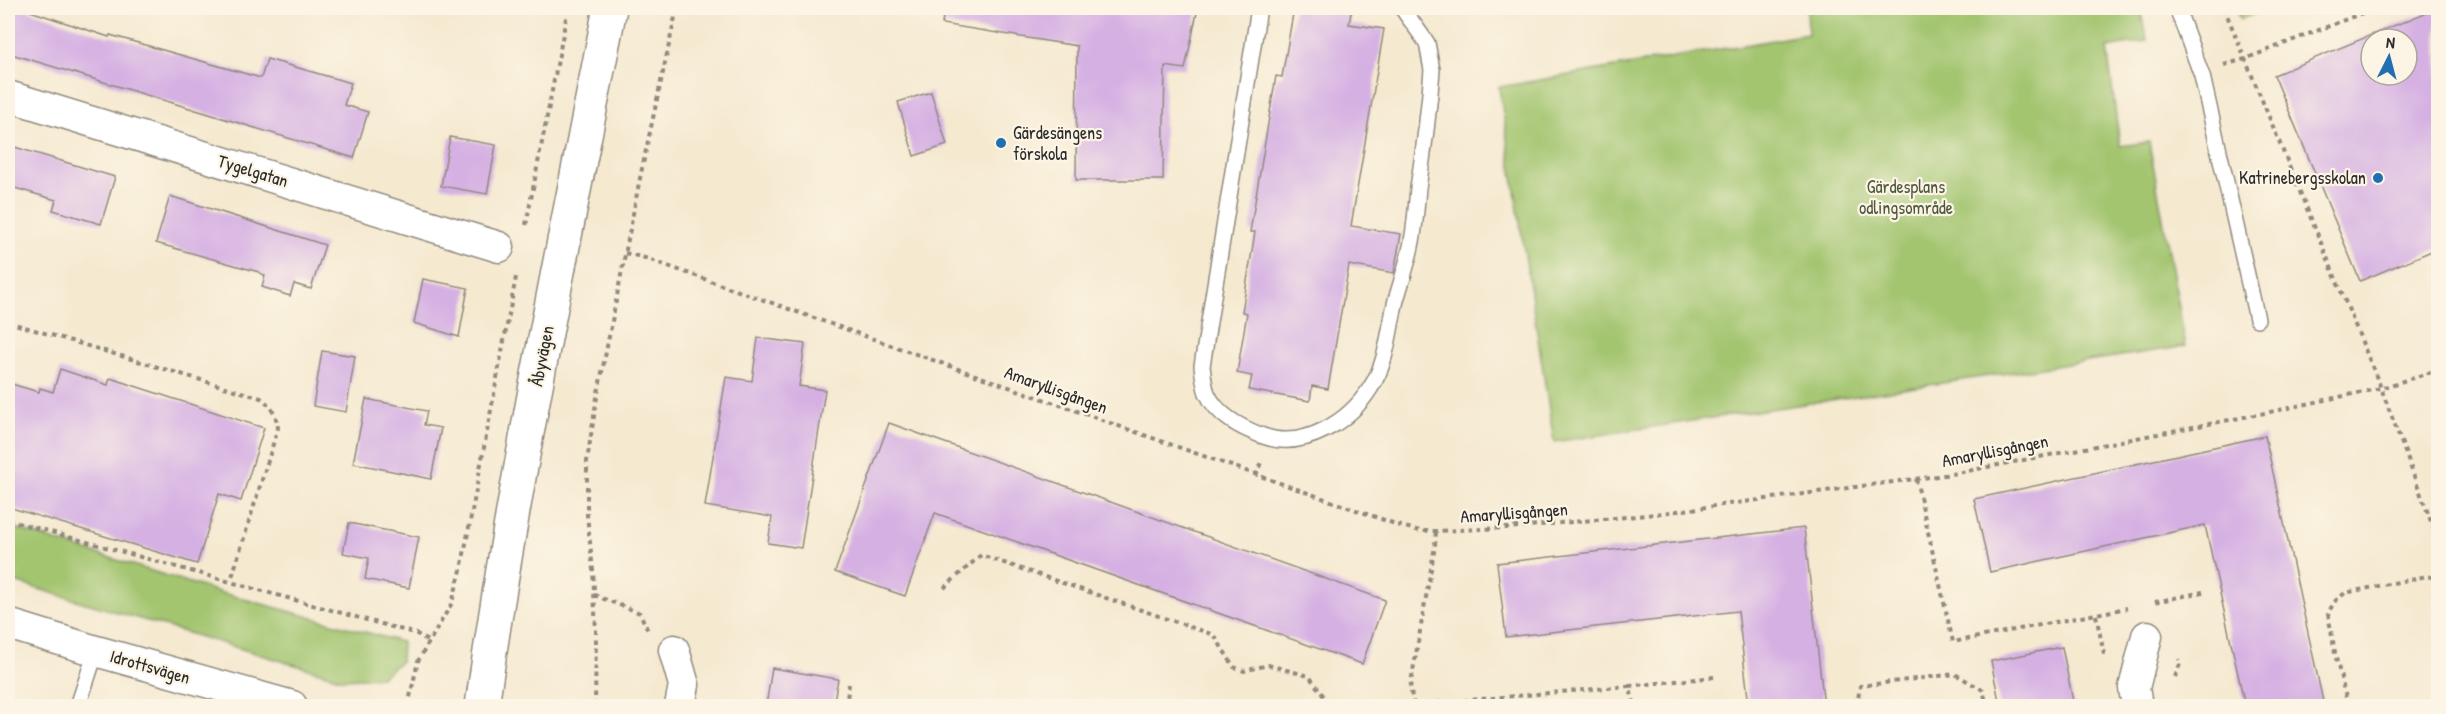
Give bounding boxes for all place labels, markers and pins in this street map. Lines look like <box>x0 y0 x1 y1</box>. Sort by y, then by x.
place label: Gärdesängens förskola <box>1013 120 1102 166</box>
marker: Gärdesängens förskola <box>994 136 1008 150</box>
place label: Katrinebergsskolan <box>2239 165 2366 190</box>
marker: Katrinebergsskolan <box>2371 171 2385 185</box>

